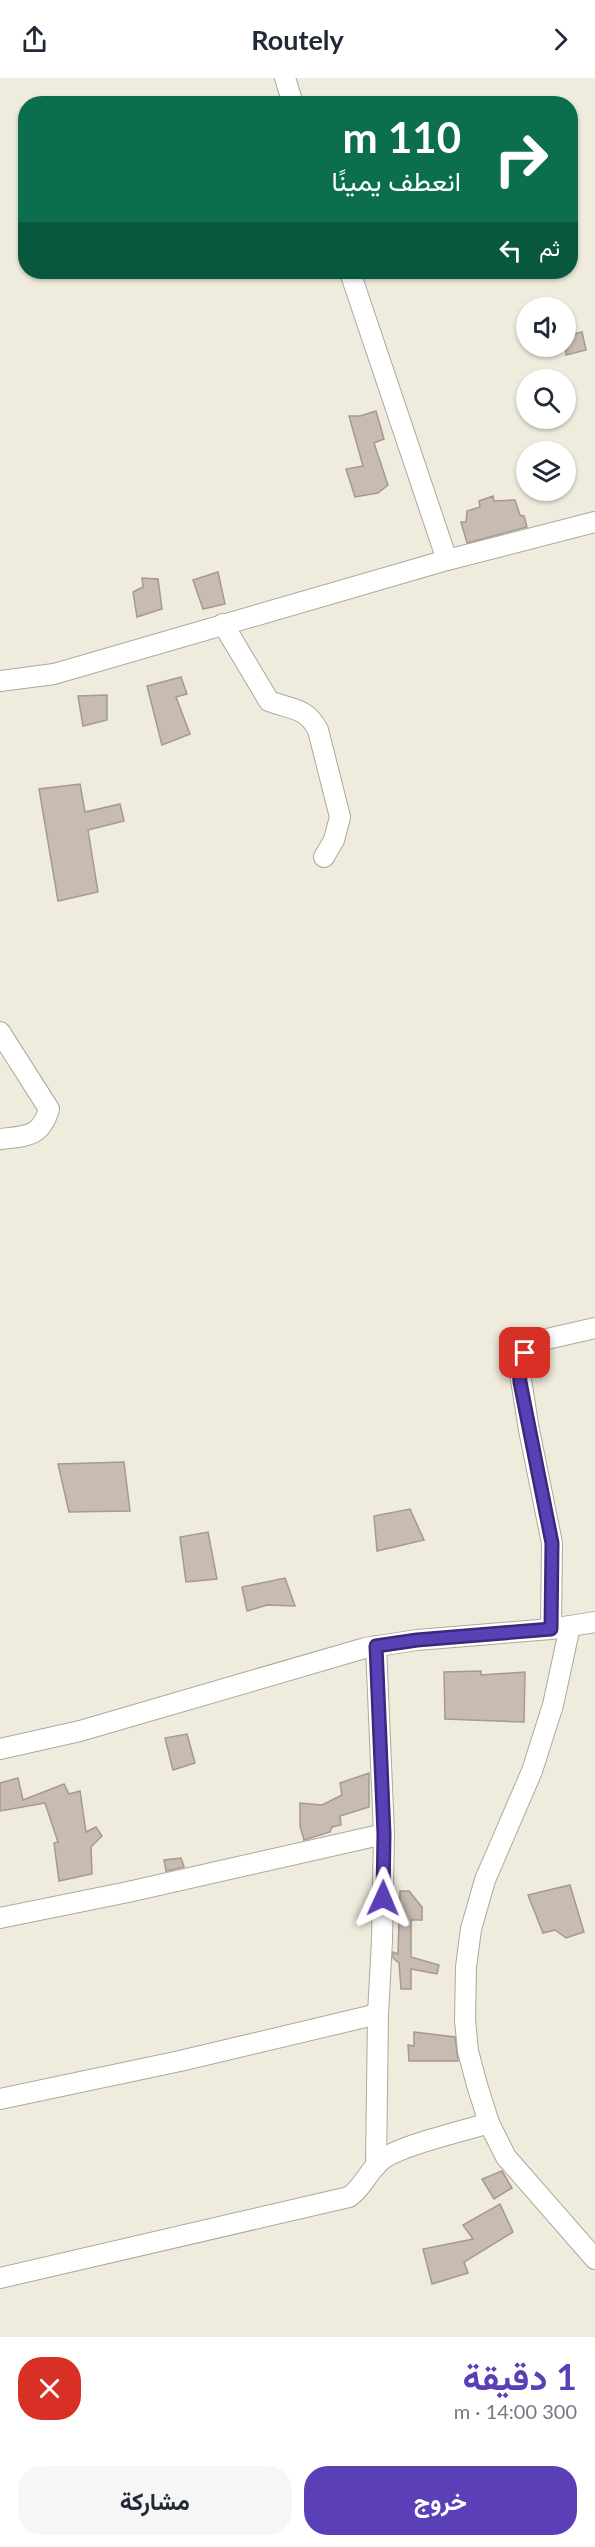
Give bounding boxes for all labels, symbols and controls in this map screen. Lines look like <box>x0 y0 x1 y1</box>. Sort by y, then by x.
icon: share <box>18 23 51 56</box>
text: Routely <box>251 23 344 56</box>
icon: forward <box>544 23 577 56</box>
text: 110 m <box>343 112 461 162</box>
icon: right <box>482 120 560 198</box>
text: انعطف يمينًا <box>332 164 461 197</box>
icon: left <box>494 234 527 267</box>
text: ثم <box>539 234 560 261</box>
map controls <box>516 297 576 501</box>
button: sound <box>516 297 576 357</box>
button: search <box>516 369 576 429</box>
button: layers <box>516 441 576 501</box>
pin <box>499 1327 550 1378</box>
icon: arrive <box>508 1336 541 1369</box>
position arrow <box>351 1866 415 1930</box>
text: 1 دقيقة <box>462 2354 577 2398</box>
button: close <box>18 2357 81 2420</box>
text: 300 m · 14:00 <box>454 2399 577 2423</box>
button: مشاركة <box>18 2466 292 2535</box>
button: خروج <box>304 2466 577 2535</box>

